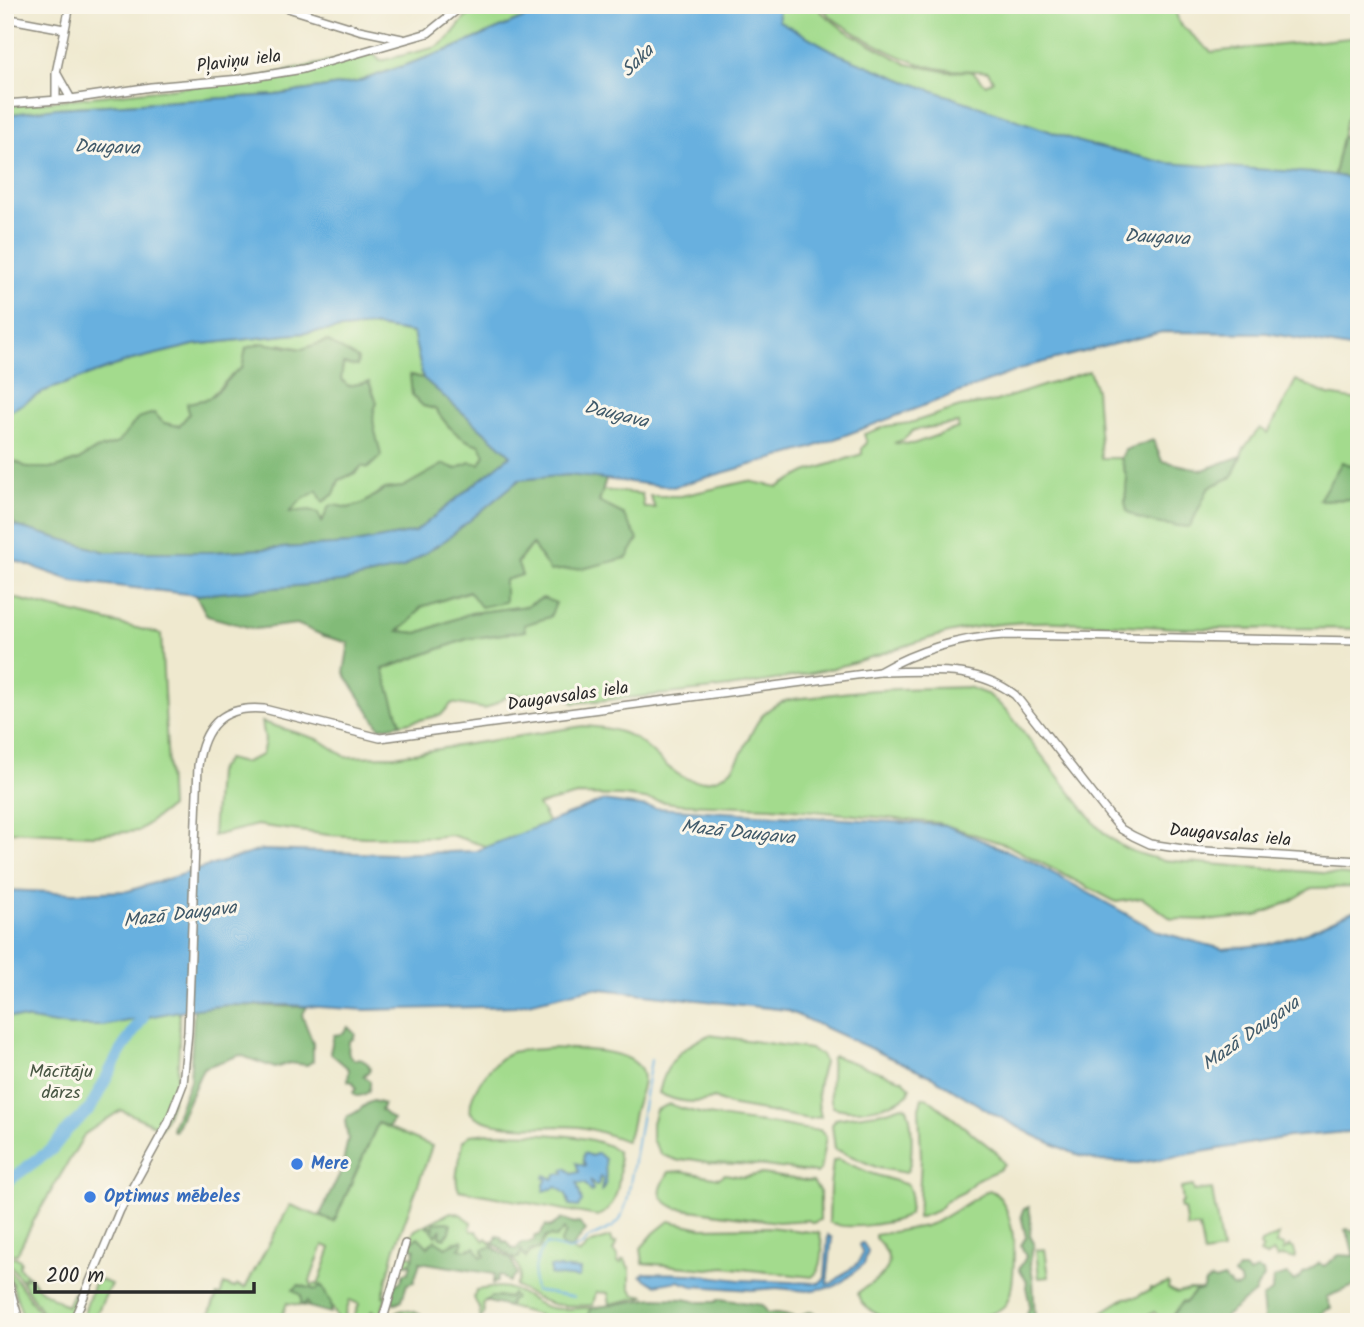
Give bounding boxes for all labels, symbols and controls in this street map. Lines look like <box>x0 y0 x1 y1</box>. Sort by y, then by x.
water label: Saka <box>614 37 662 85</box>
street label: Pļaviņu iela <box>195 42 283 82</box>
water label: Daugava <box>74 132 141 164</box>
water label: Daugava <box>1124 221 1191 255</box>
water label: Daugava <box>581 393 652 438</box>
street label: Daugavsalas iela <box>505 674 631 720</box>
water label: Mazā Daugava <box>680 812 797 854</box>
street label: Daugavsalas iela <box>1168 816 1292 856</box>
water label: Mazā Daugava <box>122 893 239 937</box>
water label: Mazā Daugava <box>1196 988 1307 1079</box>
park label: Mācītāju dārzs <box>29 1058 93 1108</box>
place label: Mere <box>311 1150 349 1179</box>
marker: Mere <box>289 1156 305 1172</box>
place label: Optimus mēbeles <box>104 1183 241 1212</box>
marker: Optimus mēbeles <box>82 1189 98 1205</box>
scale bar <box>35 1250 254 1294</box>
text: 200 m <box>46 1260 104 1293</box>

